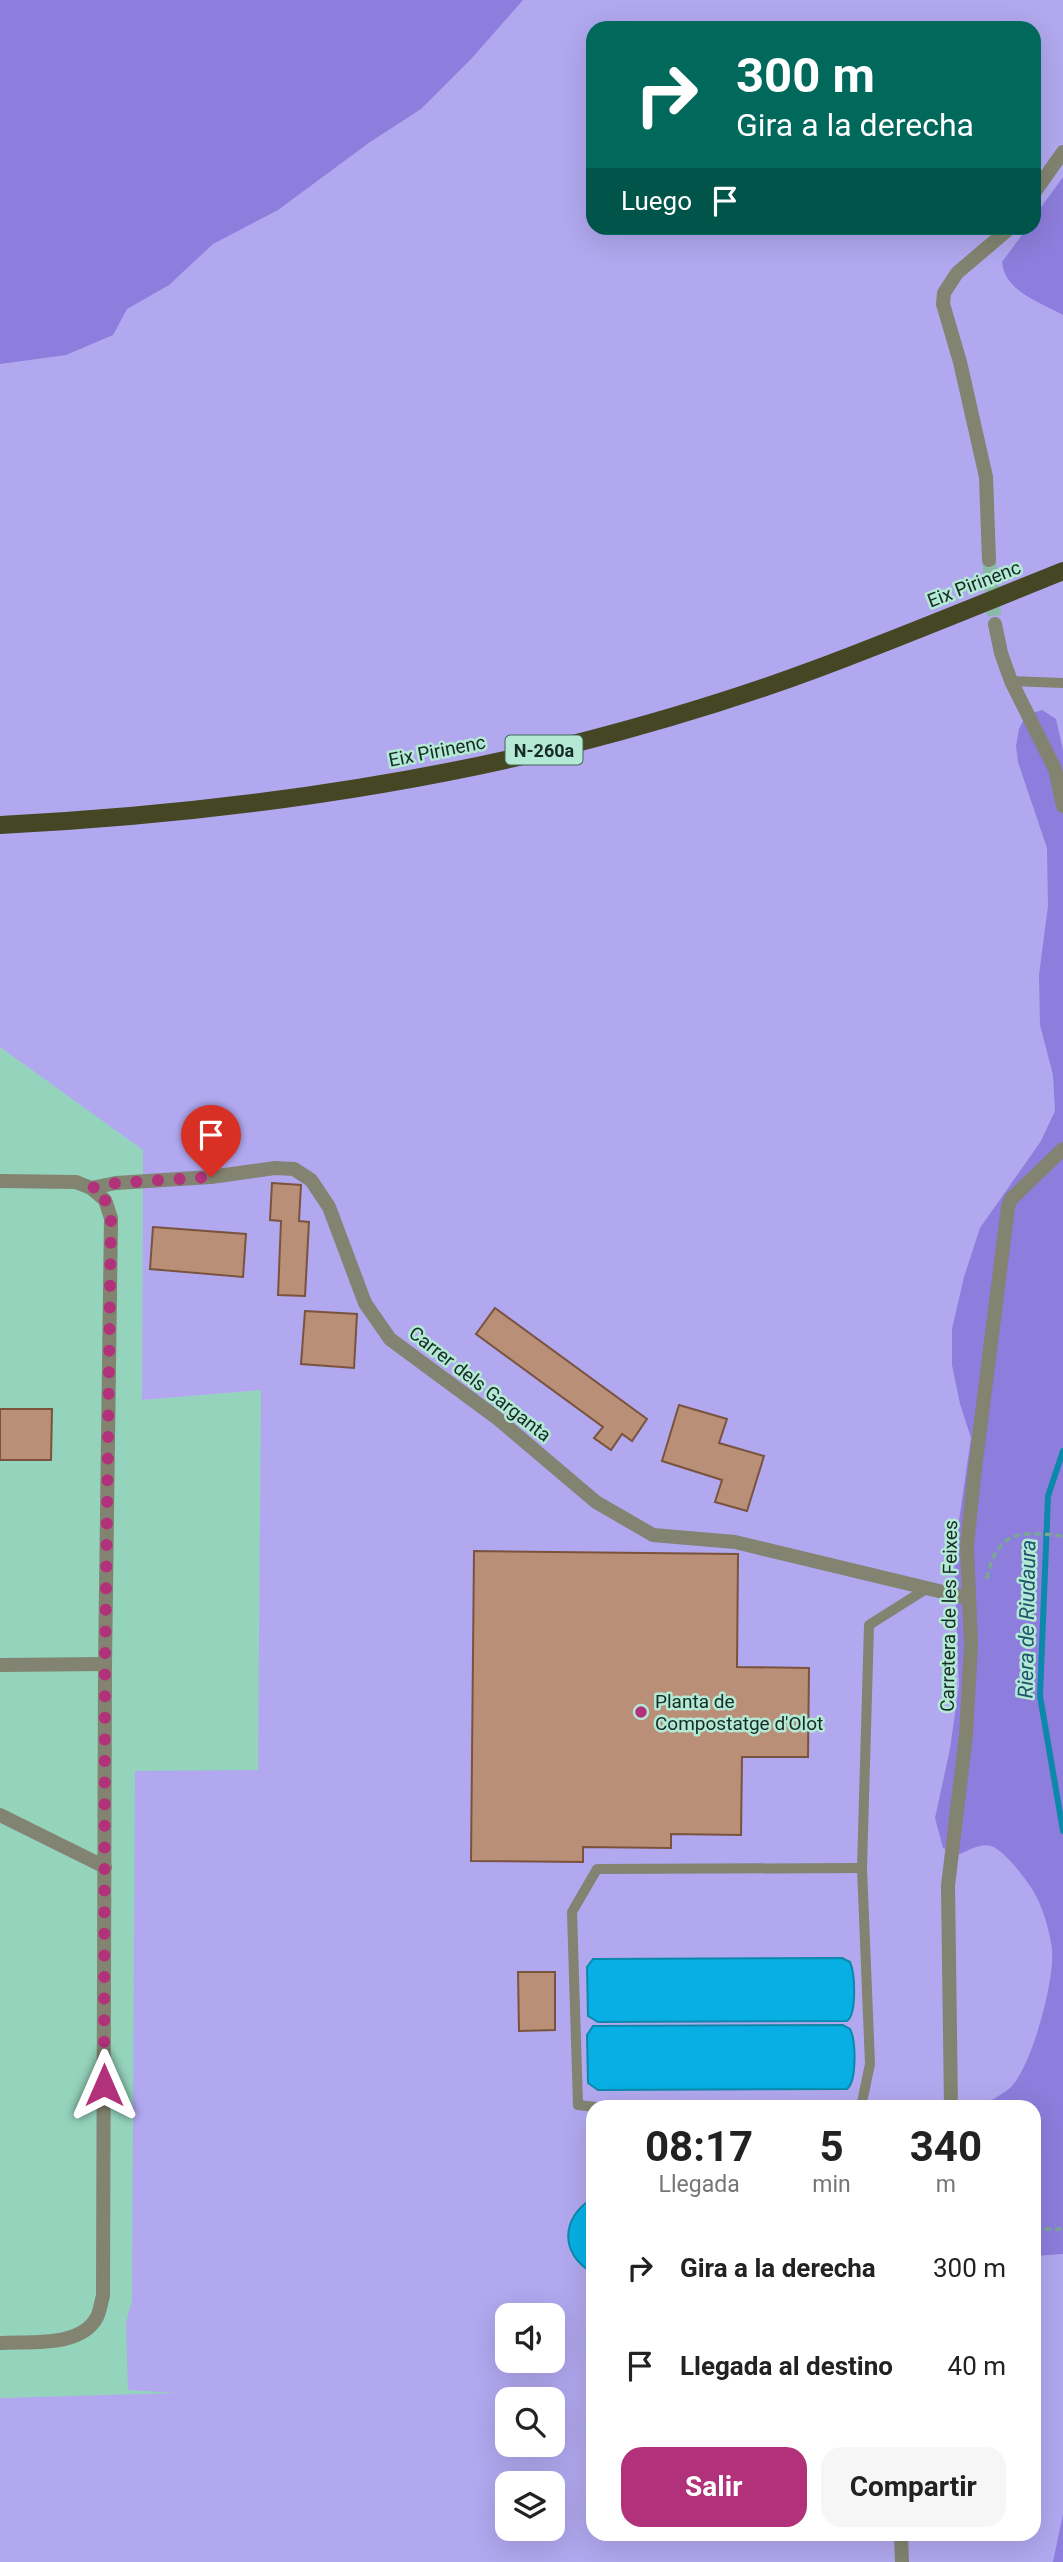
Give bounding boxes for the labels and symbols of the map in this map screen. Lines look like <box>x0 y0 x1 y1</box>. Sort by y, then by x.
street label: Eix Pirinenc <box>924 556 1024 612</box>
street label: Eix Pirinenc <box>387 730 487 772</box>
road number: N-260a <box>505 736 582 764</box>
pin <box>181 1105 241 1177</box>
street label: Carrer dels Garganta <box>404 1321 556 1447</box>
street label: Carretera de les Feixes <box>936 1520 962 1712</box>
water label: Riera de Riudaura <box>1014 1540 1040 1698</box>
place label: Planta de Compostatge d'Olot <box>655 1690 823 1735</box>
marker: Planta de Compostatge d'Olot <box>633 1704 649 1720</box>
position arrow <box>67 2048 141 2122</box>

